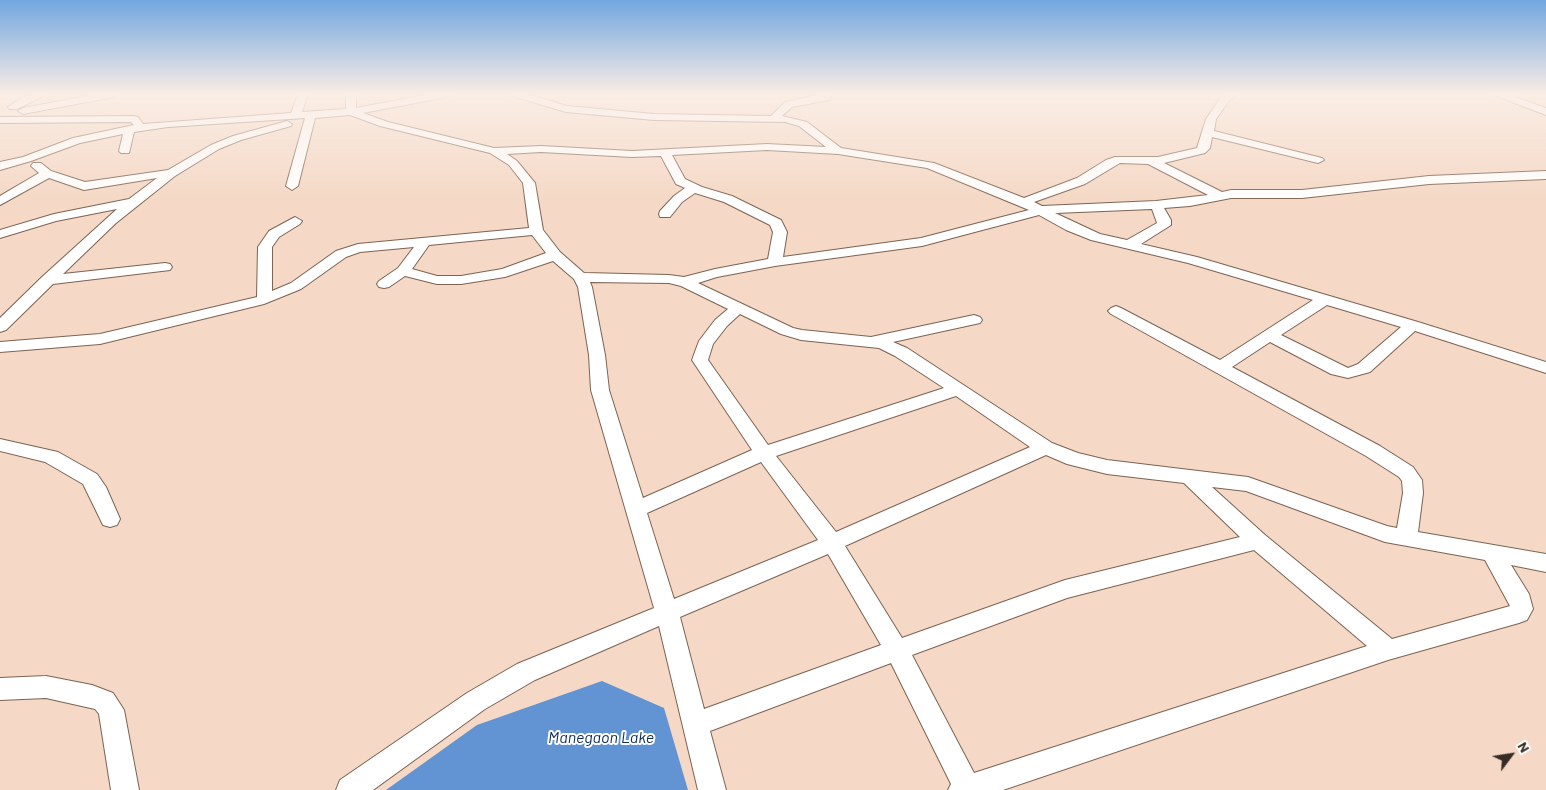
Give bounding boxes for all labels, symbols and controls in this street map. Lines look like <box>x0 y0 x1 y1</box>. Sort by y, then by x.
water label: Manegaon Lake <box>548 728 654 748</box>
north arrow <box>1486 730 1536 780</box>
text: N <box>1515 739 1534 755</box>

